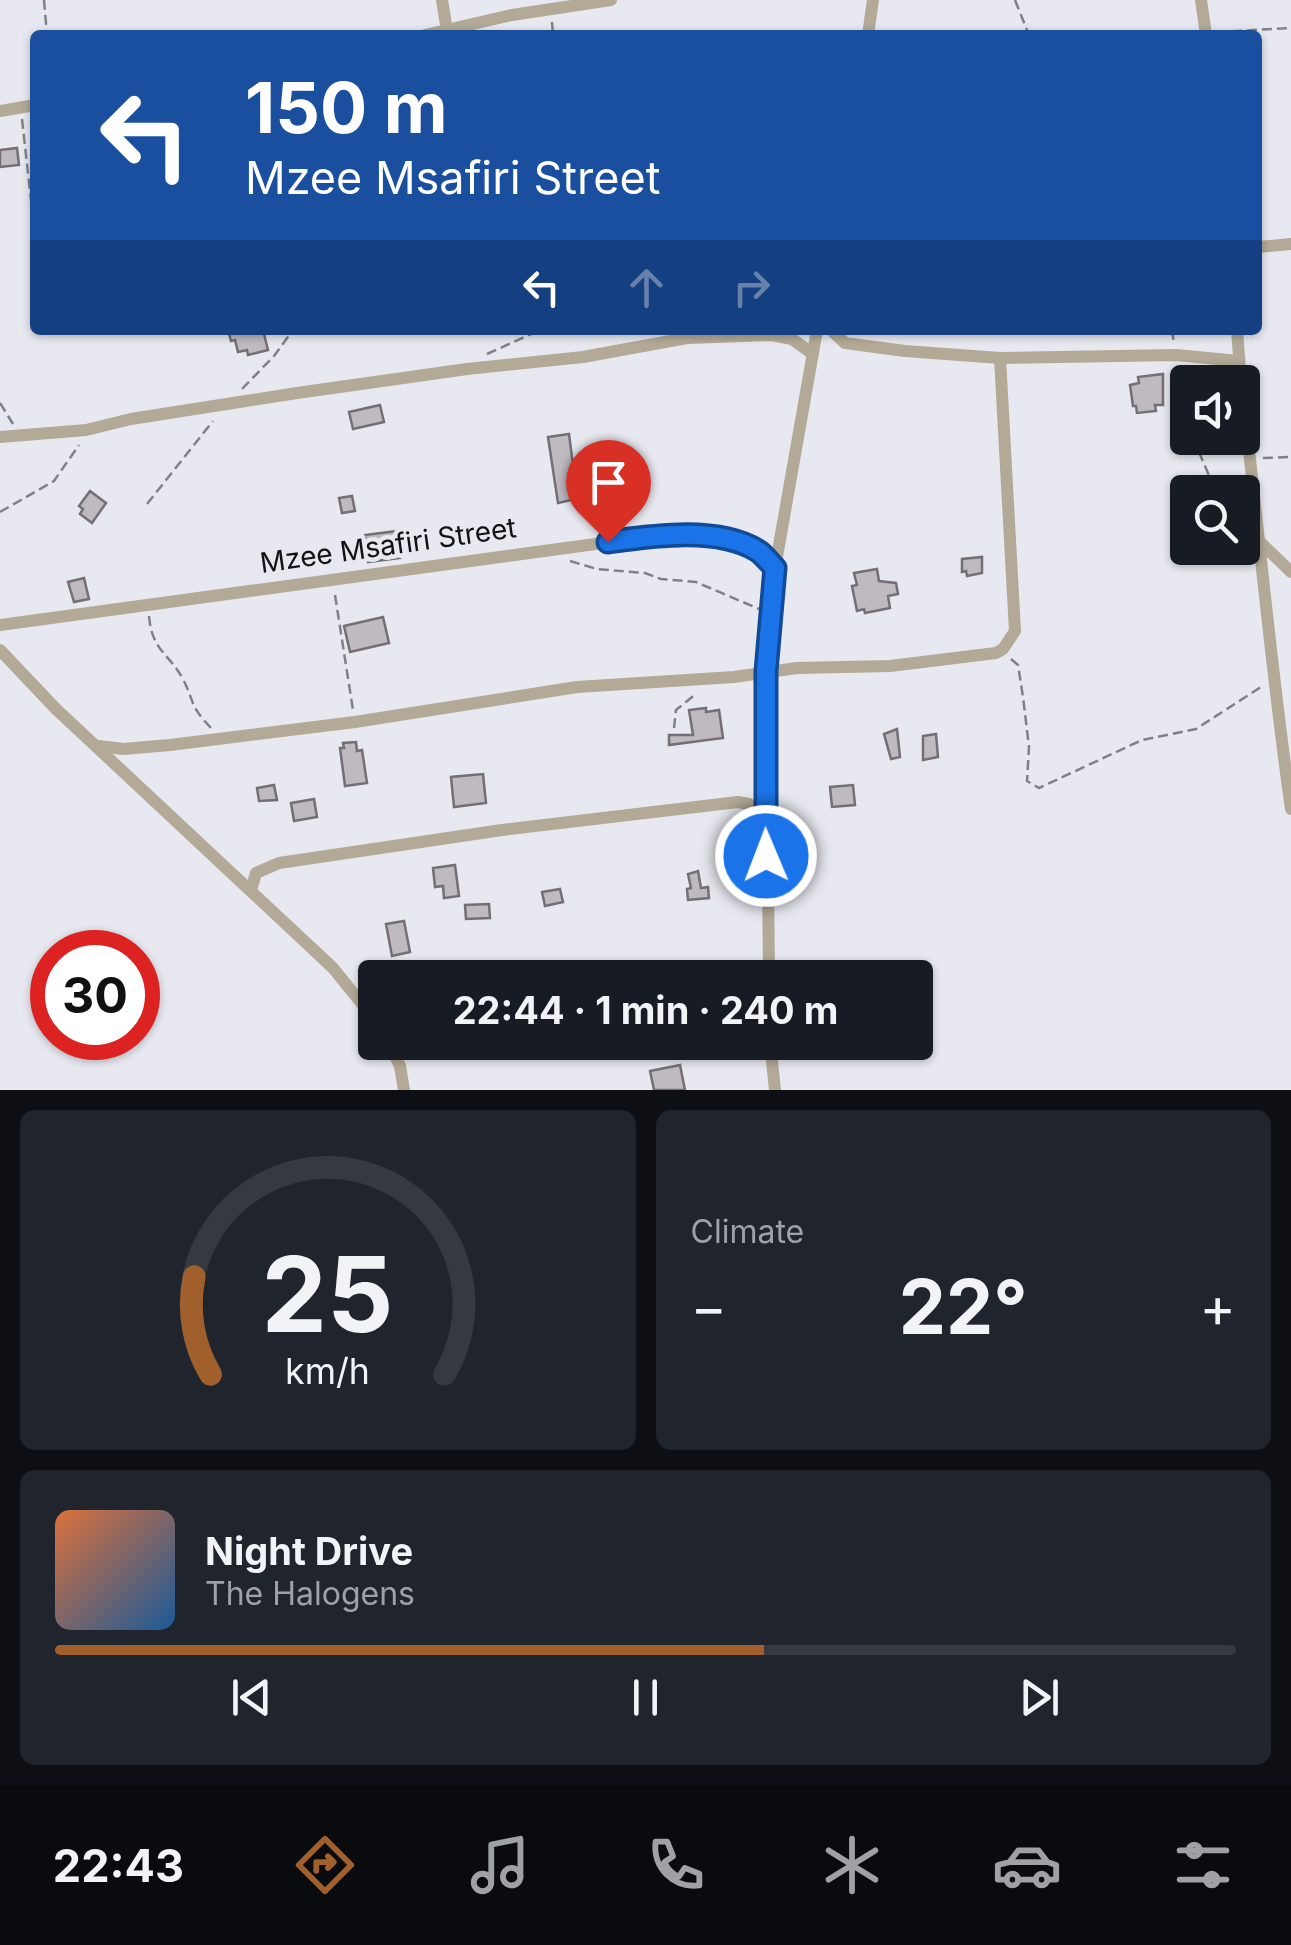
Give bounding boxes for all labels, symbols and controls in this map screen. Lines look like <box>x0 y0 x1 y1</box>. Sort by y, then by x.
text: 150 m <box>245 65 448 150</box>
icon: left <box>80 70 210 200</box>
text: Mzee Msafiri Street <box>245 150 660 205</box>
icon: left <box>514 260 569 315</box>
icon: ahead <box>619 260 674 315</box>
icon: right <box>724 260 779 315</box>
map controls <box>1170 365 1260 565</box>
button: sound <box>1170 365 1260 455</box>
pin <box>566 440 651 543</box>
icon: arrive <box>581 455 636 510</box>
button: search <box>1170 475 1260 565</box>
street label: Mzee Msafiri Street <box>258 510 518 580</box>
position arrow <box>714 804 818 908</box>
speed limit sign: 30 <box>30 930 160 1060</box>
text: 22:44 · 1 min · 240 m <box>453 987 838 1033</box>
text: Climate <box>691 1212 804 1251</box>
text: 25 <box>262 1231 394 1357</box>
text: 22° <box>899 1261 1028 1352</box>
text: − <box>691 1274 727 1340</box>
text: + <box>1200 1274 1236 1340</box>
text: km/h <box>285 1349 370 1393</box>
text: Night Drive <box>205 1528 413 1574</box>
text: The Halogens <box>205 1574 415 1613</box>
icon: previous <box>224 1670 279 1725</box>
icon: pause <box>618 1670 673 1725</box>
icon: next <box>1012 1670 1067 1725</box>
icon: directions <box>290 1830 360 1900</box>
icon: music <box>465 1830 535 1900</box>
icon: phone <box>641 1830 711 1900</box>
icon: climate <box>817 1830 887 1900</box>
icon: car <box>992 1830 1062 1900</box>
icon: filters <box>1168 1830 1238 1900</box>
text: 22:43 <box>53 1838 184 1893</box>

